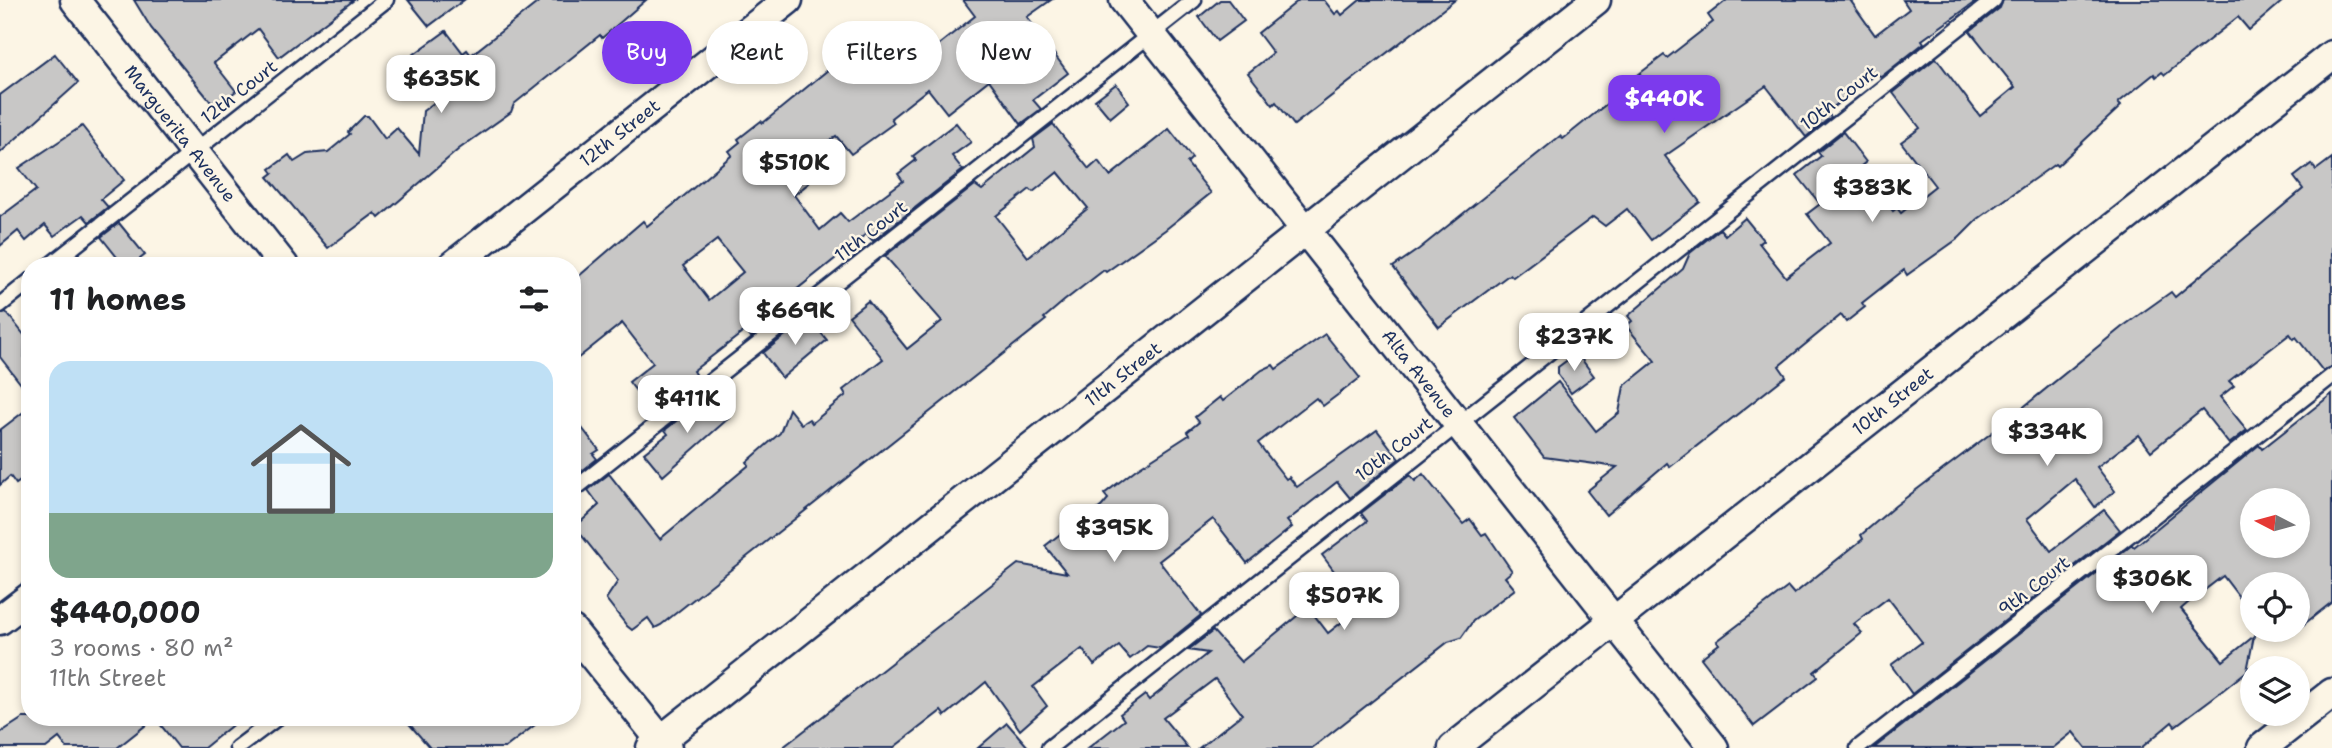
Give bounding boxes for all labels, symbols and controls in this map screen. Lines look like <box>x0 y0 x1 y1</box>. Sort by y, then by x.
chip: Buy <box>602 21 692 84</box>
chip: Rent <box>706 21 808 84</box>
chip: Filters <box>822 21 942 84</box>
chip: New <box>956 21 1056 84</box>
street label: 12th Court <box>196 54 282 130</box>
pin: $635K <box>392 55 490 115</box>
street label: Marguerita Avenue <box>119 60 241 207</box>
street label: 10th Court <box>1795 60 1883 136</box>
text: $635K <box>402 63 480 93</box>
pin: $440K <box>1615 76 1713 135</box>
text: $440K <box>1624 83 1704 113</box>
street label: 12th Street <box>574 94 665 173</box>
pin: $510K <box>745 140 843 199</box>
text: $510K <box>759 147 829 177</box>
pin: $383K <box>1823 164 1921 224</box>
text: $383K <box>1832 172 1912 202</box>
street label: 11th Court <box>829 195 913 267</box>
text: 11 homes <box>49 279 186 320</box>
icon: filters <box>515 280 553 318</box>
pin: $669K <box>746 288 844 347</box>
text: $669K <box>755 295 835 325</box>
pin: $237K <box>1525 314 1623 373</box>
text: $237K <box>1535 321 1613 351</box>
street label: Alta Avenue <box>1376 324 1461 423</box>
street label: 11th Street <box>1080 336 1167 412</box>
street label: 10th Street <box>1847 362 1939 441</box>
pin: $411K <box>638 376 736 435</box>
text: $411K <box>654 383 720 413</box>
icon: home <box>238 406 364 532</box>
pin: $334K <box>1998 408 2096 468</box>
street label: 10th Court <box>1350 411 1438 487</box>
text: $334K <box>2008 416 2086 446</box>
north arrow <box>2240 488 2310 558</box>
map controls <box>2240 488 2310 726</box>
pin: $395K <box>1065 504 1163 564</box>
text: $395K <box>1075 512 1153 542</box>
street label: 9th Court <box>1993 550 2075 622</box>
pin: $306K <box>2103 556 2201 615</box>
text: $306K <box>2112 563 2192 593</box>
pin: $507K <box>1295 572 1393 632</box>
button: locate <box>2240 572 2310 642</box>
text: $507K <box>1305 580 1383 610</box>
text: $440,000 <box>49 592 201 633</box>
text: 3 rooms · 80 m² <box>49 633 234 663</box>
button: layers <box>2240 656 2310 726</box>
text: 11th Street <box>49 663 166 693</box>

